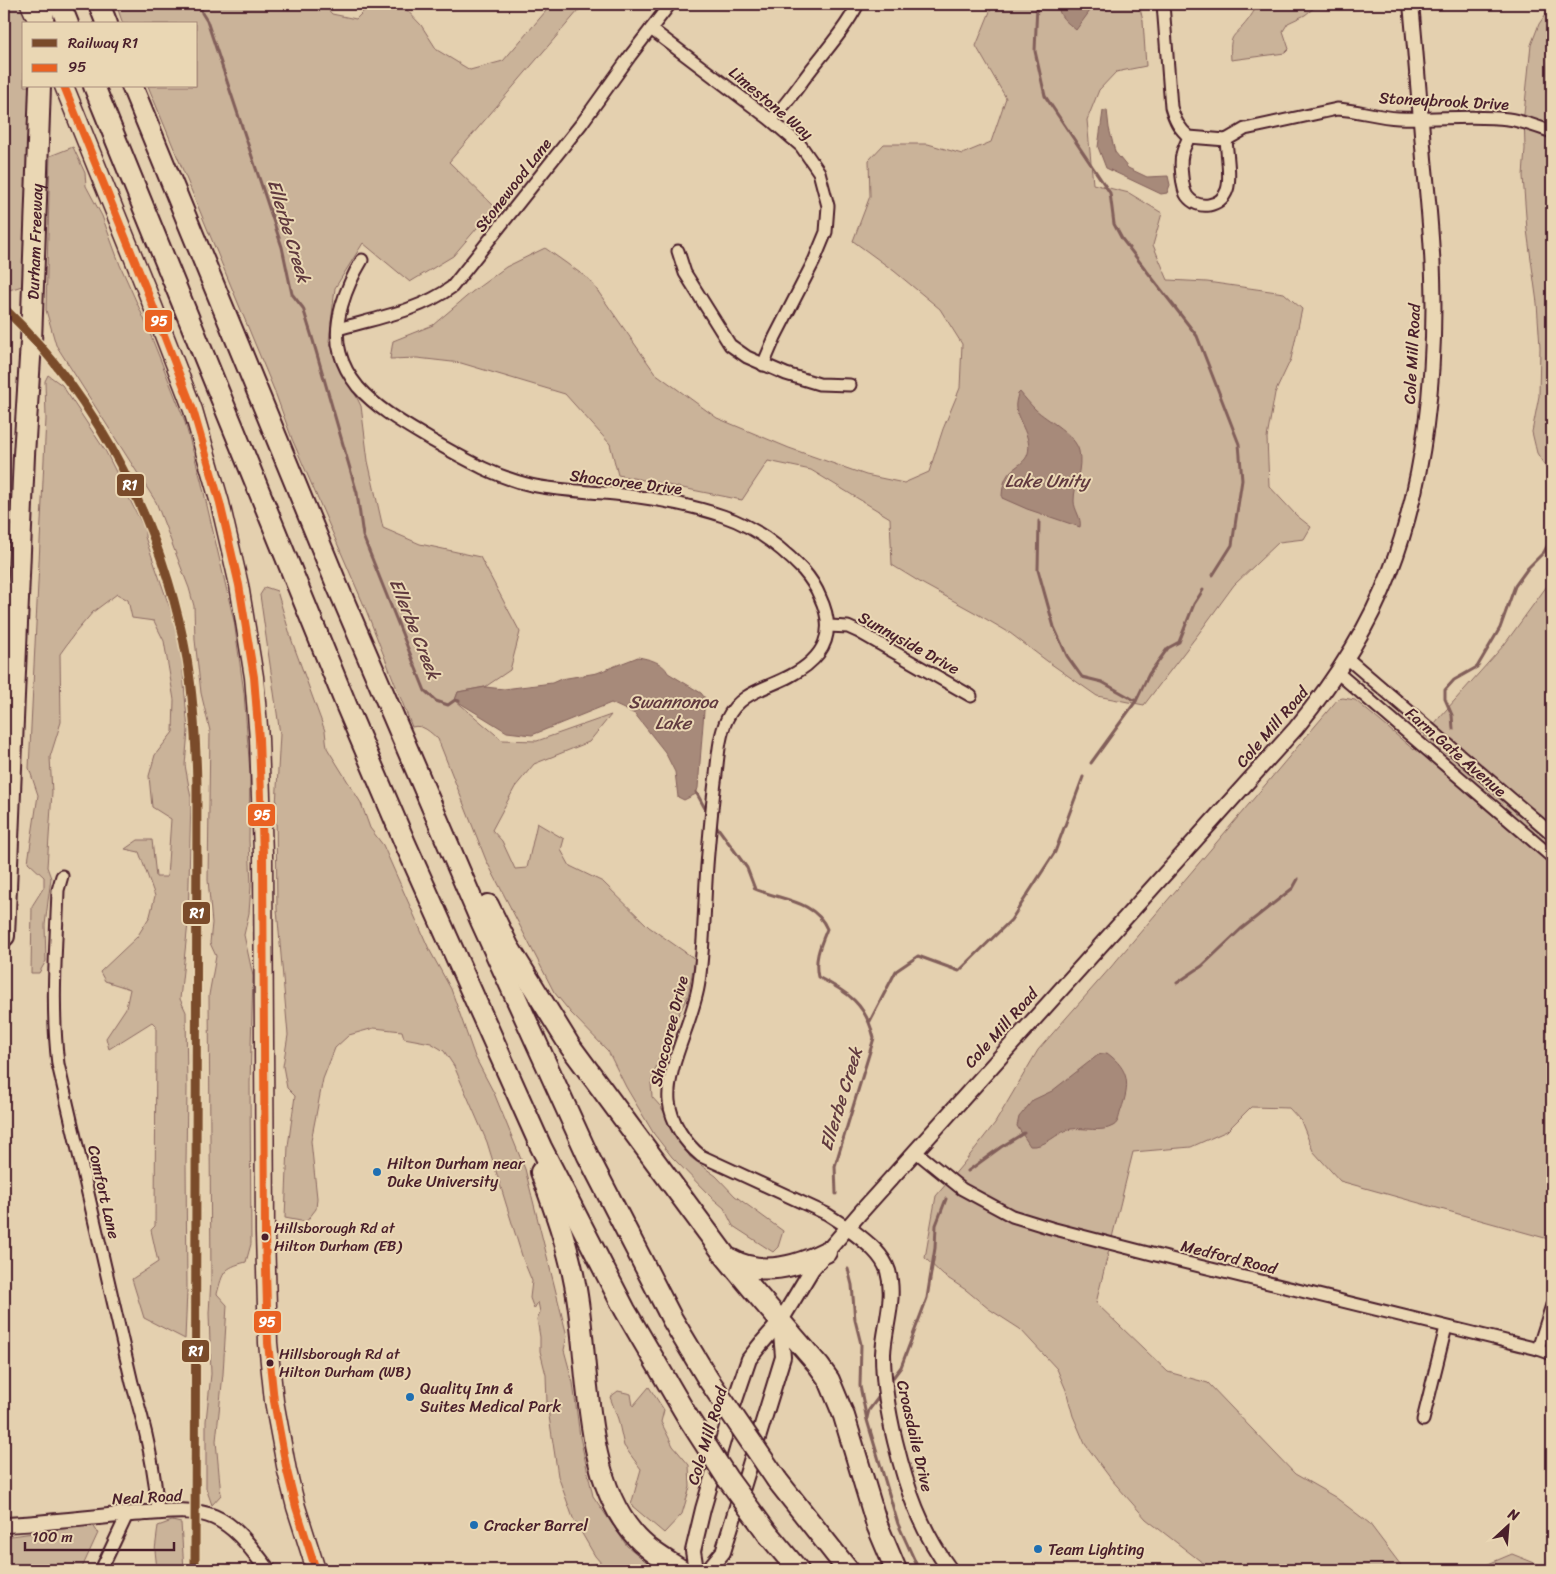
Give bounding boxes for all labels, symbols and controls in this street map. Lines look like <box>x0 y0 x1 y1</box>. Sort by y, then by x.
legend <box>22 22 198 88</box>
text: Railway R1 <box>68 30 138 56</box>
text: 95 <box>68 54 86 80</box>
street label: Limestone Way <box>722 59 821 148</box>
street label: Stoneybrook Drive <box>1378 83 1510 119</box>
street label: Stonewood Lane <box>467 131 560 239</box>
water label: Ellerbe Creek <box>258 175 320 288</box>
street label: Durham Freeway <box>18 182 51 300</box>
street label: Cole Mill Road <box>1395 301 1429 405</box>
line badge: 95 <box>144 309 173 333</box>
text: 95 <box>150 309 168 334</box>
street label: Shoccoree Drive <box>568 461 684 503</box>
water label: Lake Unity <box>1005 465 1092 497</box>
line badge: R1 <box>116 473 145 497</box>
text: R1 <box>122 473 137 498</box>
water label: Ellerbe Creek <box>380 573 450 686</box>
street label: Sunnyside Drive <box>853 603 965 683</box>
street label: Cole Mill Road <box>1228 678 1317 774</box>
water label: Swannonoa Lake <box>628 686 719 739</box>
street label: Farm Gate Avenue <box>1399 699 1514 805</box>
line badge: 95 <box>247 803 276 827</box>
text: 95 <box>253 803 271 828</box>
line badge: R1 <box>182 901 211 925</box>
text: R1 <box>189 901 204 926</box>
street label: Shoccoree Drive <box>641 972 697 1089</box>
street label: Cole Mill Road <box>957 980 1046 1075</box>
water label: Ellerbe Creek <box>810 1042 872 1155</box>
street label: Comfort Lane <box>79 1142 129 1242</box>
place label: Hilton Durham near Duke University <box>387 1149 526 1196</box>
marker: Hilton Durham near Duke University <box>371 1166 383 1178</box>
place label: Hillsborough Rd at Hilton Durham (EB) <box>274 1215 402 1259</box>
street label: Medford Road <box>1178 1231 1282 1283</box>
marker: Hillsborough Rd at Hilton Durham (EB) <box>260 1232 270 1242</box>
line badge: 95 <box>253 1310 282 1334</box>
text: 95 <box>258 1310 276 1335</box>
line badge: R1 <box>181 1339 210 1363</box>
text: R1 <box>188 1339 203 1364</box>
place label: Hillsborough Rd at Hilton Durham (WB) <box>279 1341 411 1385</box>
marker: Hillsborough Rd at Hilton Durham (WB) <box>265 1358 275 1368</box>
place label: Quality Inn & Suites Medical Park <box>420 1374 561 1421</box>
street label: Croasdaile Drive <box>888 1377 942 1495</box>
street label: Cole Mill Road <box>678 1382 736 1488</box>
marker: Quality Inn & Suites Medical Park <box>404 1391 416 1403</box>
street label: Neal Road <box>111 1481 184 1513</box>
text: N <box>1503 1501 1524 1528</box>
north arrow <box>1484 1502 1534 1552</box>
place label: Cracker Barrel <box>484 1511 588 1540</box>
scale bar <box>25 1519 174 1551</box>
marker: Cracker Barrel <box>468 1519 480 1531</box>
text: 100 m <box>32 1524 73 1550</box>
place label: Team Lighting <box>1048 1535 1145 1564</box>
marker: Team Lighting <box>1032 1543 1044 1555</box>

